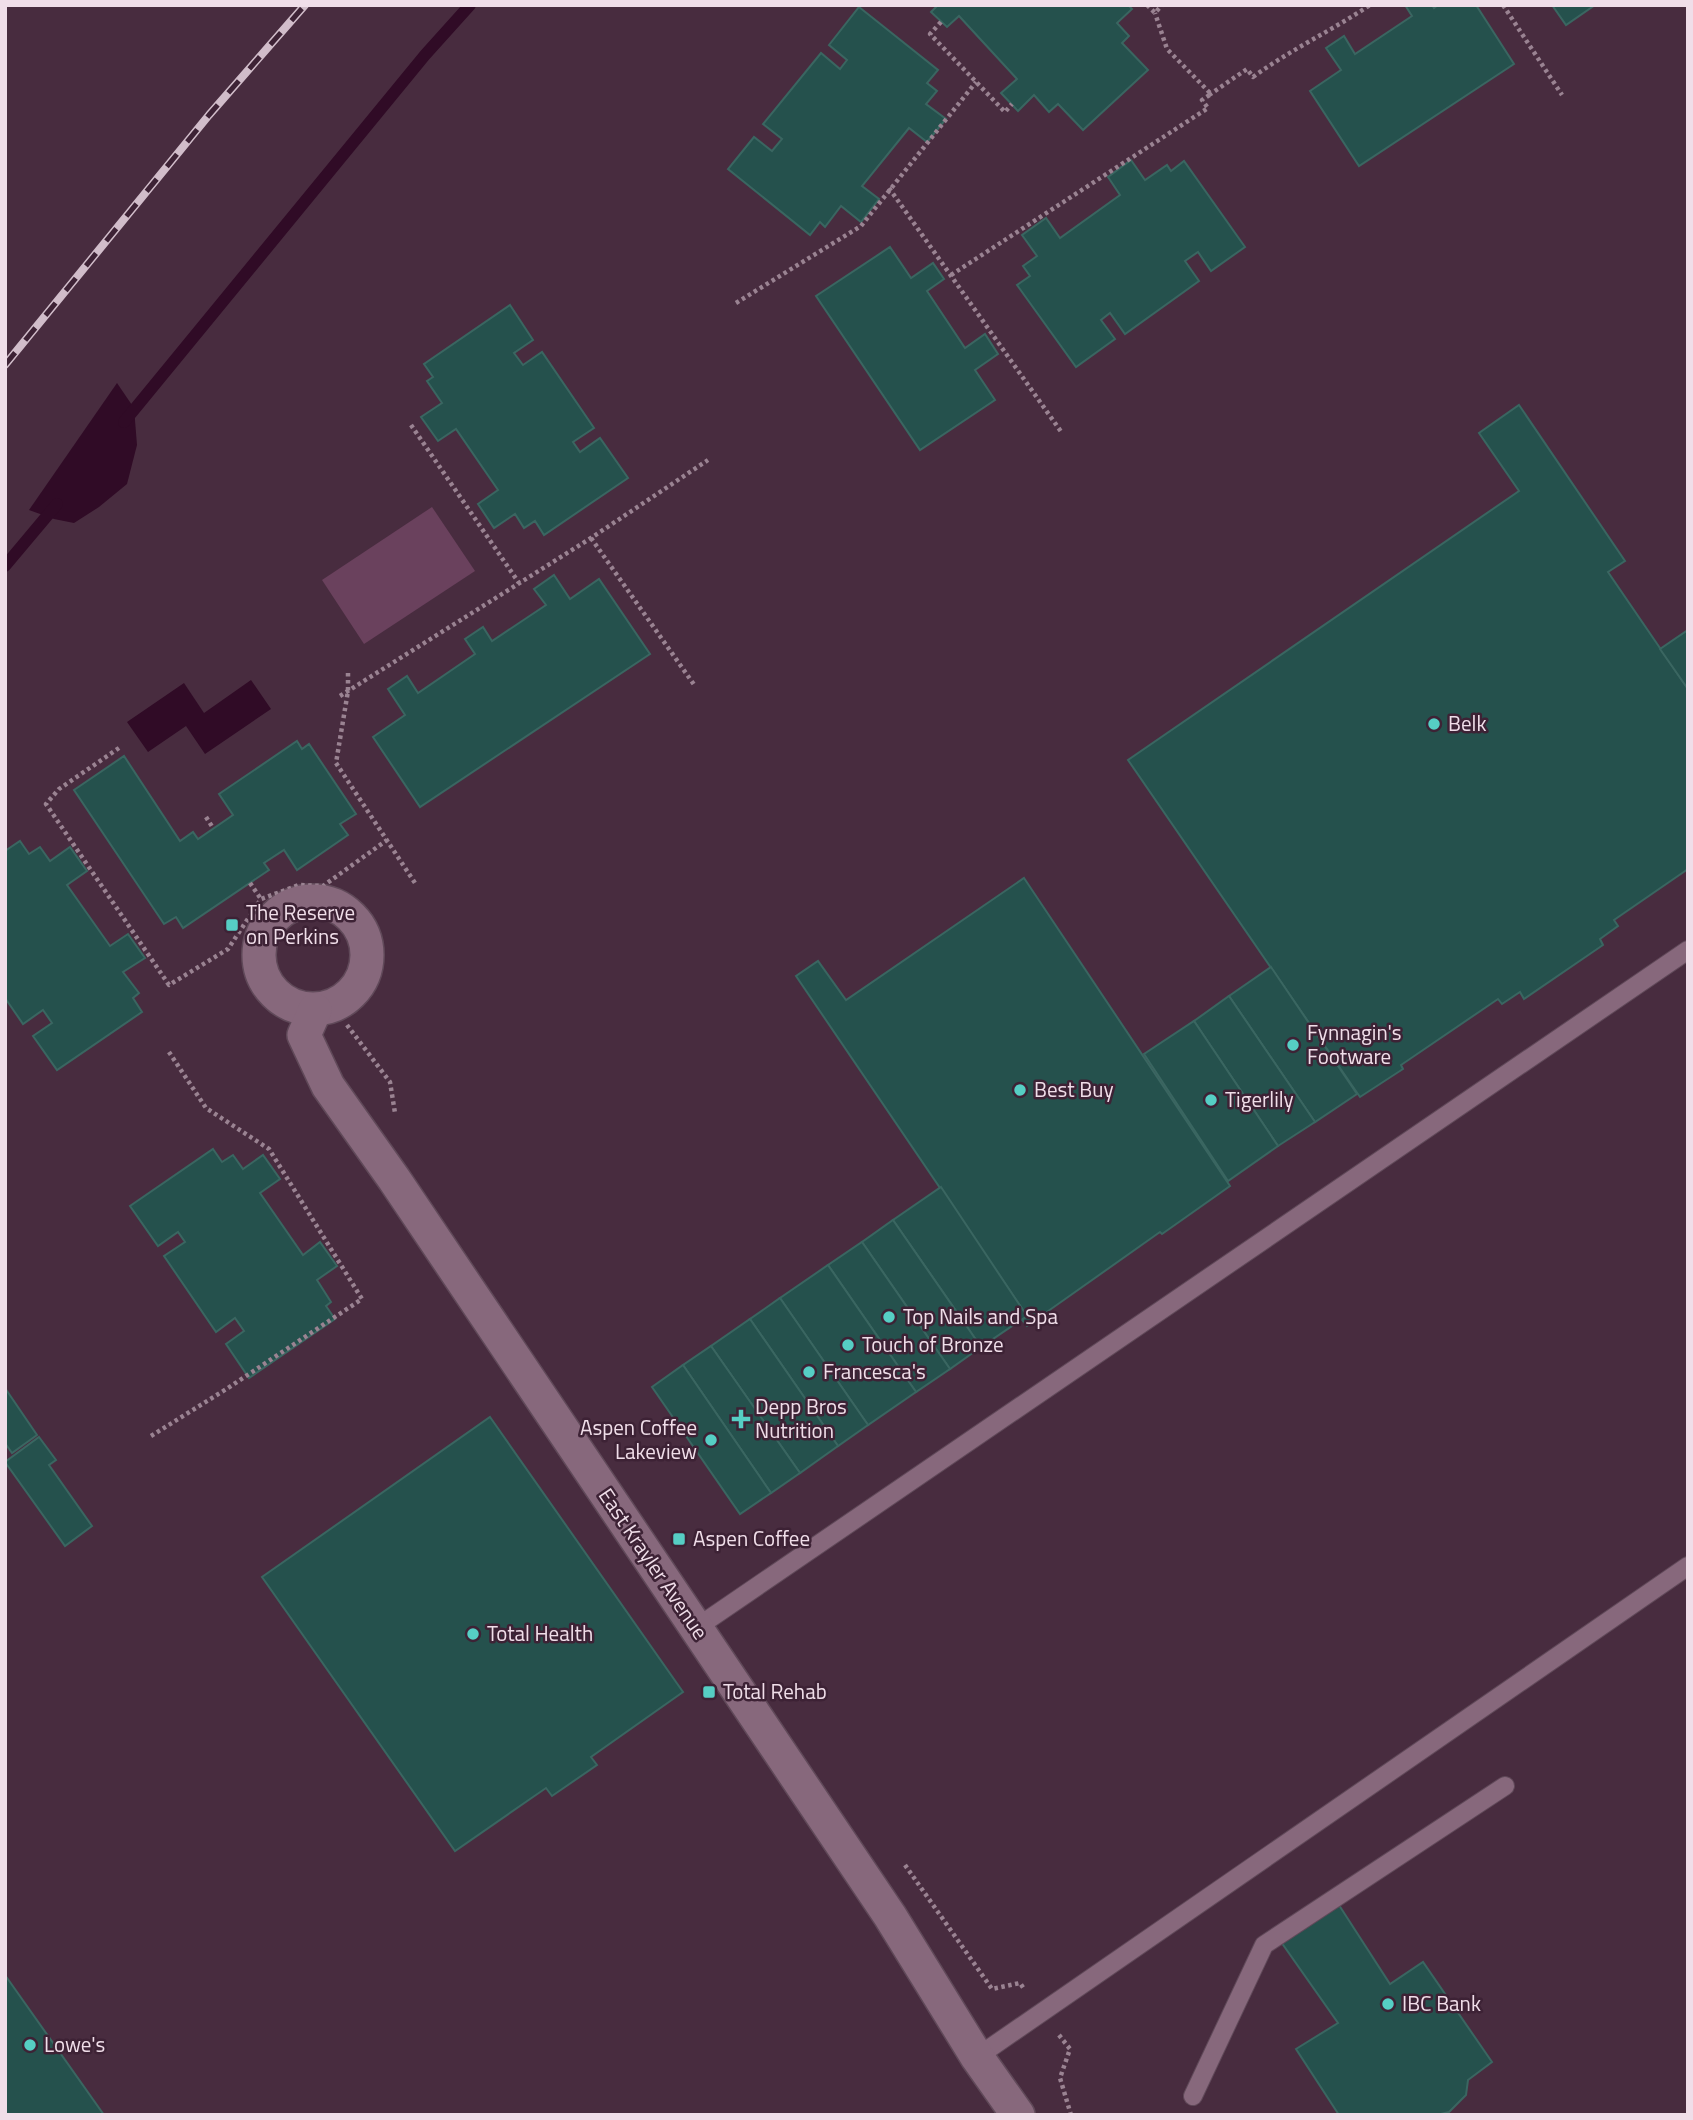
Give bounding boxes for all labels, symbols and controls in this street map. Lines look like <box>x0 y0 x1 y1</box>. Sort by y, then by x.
place label: Belk <box>1448 707 1486 739</box>
marker: Belk <box>1426 716 1442 732</box>
place label: The Reserve on Perkins <box>246 896 355 952</box>
marker: The Reserve on Perkins <box>224 917 240 933</box>
place label: Fynnagin's Footware <box>1307 1016 1401 1072</box>
marker: Fynnagin's Footware <box>1285 1037 1301 1053</box>
place label: Best Buy <box>1034 1073 1114 1105</box>
marker: Best Buy <box>1012 1082 1028 1098</box>
place label: Tigerlily <box>1225 1083 1294 1115</box>
marker: Tigerlily <box>1203 1092 1219 1108</box>
place label: Top Nails and Spa <box>903 1300 1058 1332</box>
marker: Top Nails and Spa <box>881 1309 897 1325</box>
place label: Touch of Bronze <box>862 1328 1004 1360</box>
marker: Touch of Bronze <box>840 1337 856 1353</box>
place label: Francesca's <box>823 1355 926 1387</box>
marker: Francesca's <box>801 1364 817 1380</box>
place label: Depp Bros Nutrition <box>755 1390 847 1446</box>
place label: Aspen Coffee Lakeview <box>580 1411 697 1467</box>
marker: Depp Bros Nutrition <box>733 1411 749 1427</box>
marker: Aspen Coffee Lakeview <box>703 1432 719 1448</box>
street label: East Krayler Avenue <box>591 1481 716 1646</box>
place label: Aspen Coffee <box>693 1522 810 1554</box>
marker: Aspen Coffee <box>671 1531 687 1547</box>
place label: Total Health <box>487 1617 593 1649</box>
marker: Total Health <box>465 1626 481 1642</box>
place label: Total Rehab <box>723 1675 827 1707</box>
marker: Total Rehab <box>701 1684 717 1700</box>
place label: IBC Bank <box>1402 1987 1481 2019</box>
marker: IBC Bank <box>1380 1996 1396 2012</box>
place label: Lowe's <box>44 2028 105 2060</box>
marker: Lowe's <box>22 2037 38 2053</box>

